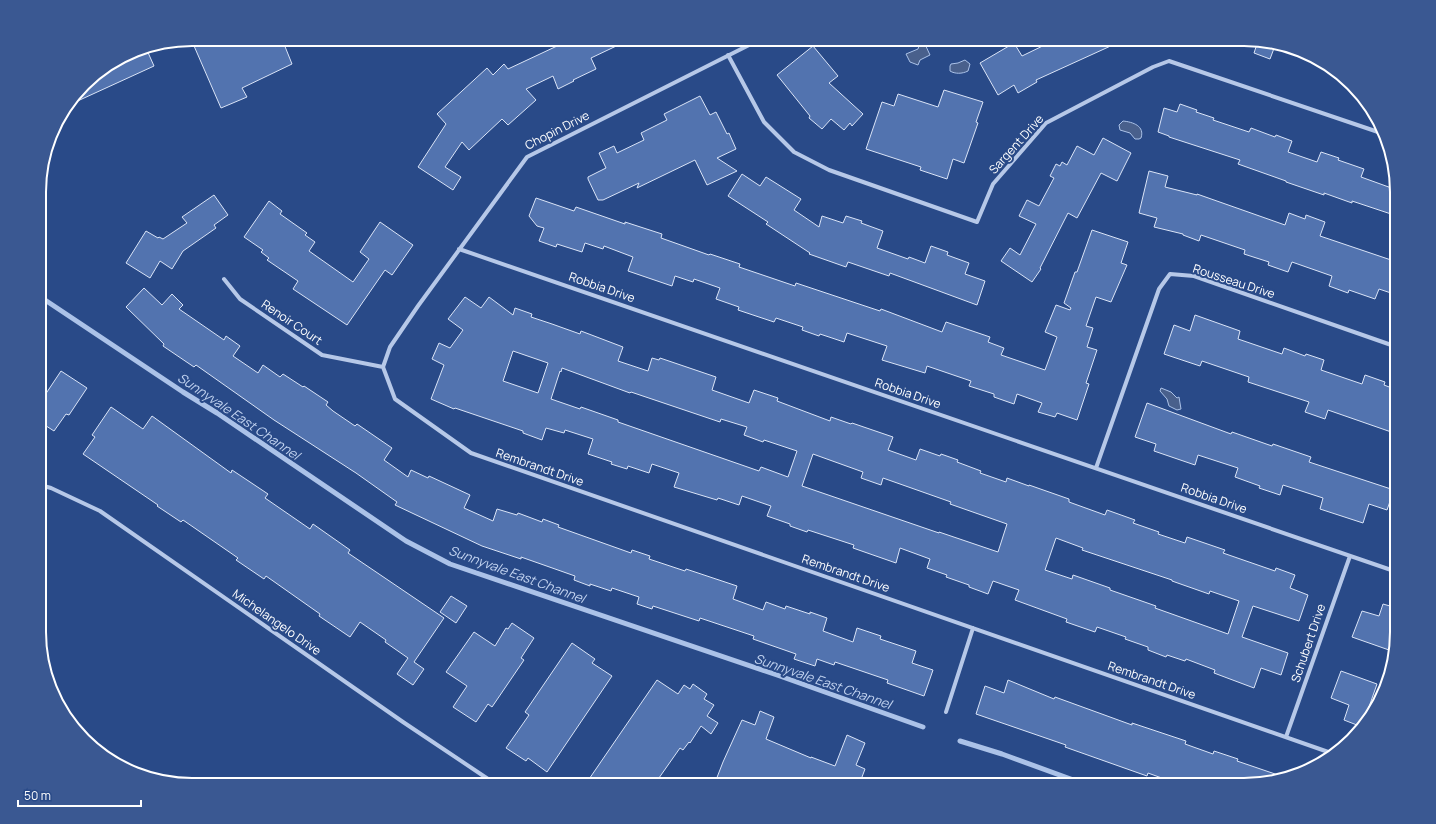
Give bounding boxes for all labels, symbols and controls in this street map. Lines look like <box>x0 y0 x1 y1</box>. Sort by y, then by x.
street label: Chopin Drive <box>522 106 592 154</box>
street label: Sargent Drive <box>985 111 1047 177</box>
street label: Rousseau Drive <box>1191 260 1277 302</box>
street label: Robbia Drive <box>567 268 637 306</box>
street label: Renoir Court <box>258 295 326 349</box>
water label: Sunnyvale East Channel <box>174 368 305 465</box>
street label: Robbia Drive <box>873 374 943 412</box>
street label: Rembrandt Drive <box>494 444 586 490</box>
street label: Robbia Drive <box>1179 479 1249 517</box>
water label: Sunnyvale East Channel <box>446 541 590 608</box>
street label: Rembrandt Drive <box>800 550 892 596</box>
street label: Michelangelo Drive <box>229 585 325 659</box>
street label: Schubert Drive <box>1287 601 1329 685</box>
water label: Sunnyvale East Channel <box>752 649 896 714</box>
street label: Rembrandt Drive <box>1106 657 1198 703</box>
scale bar <box>18 782 141 808</box>
text: 50 m <box>24 787 51 804</box>

